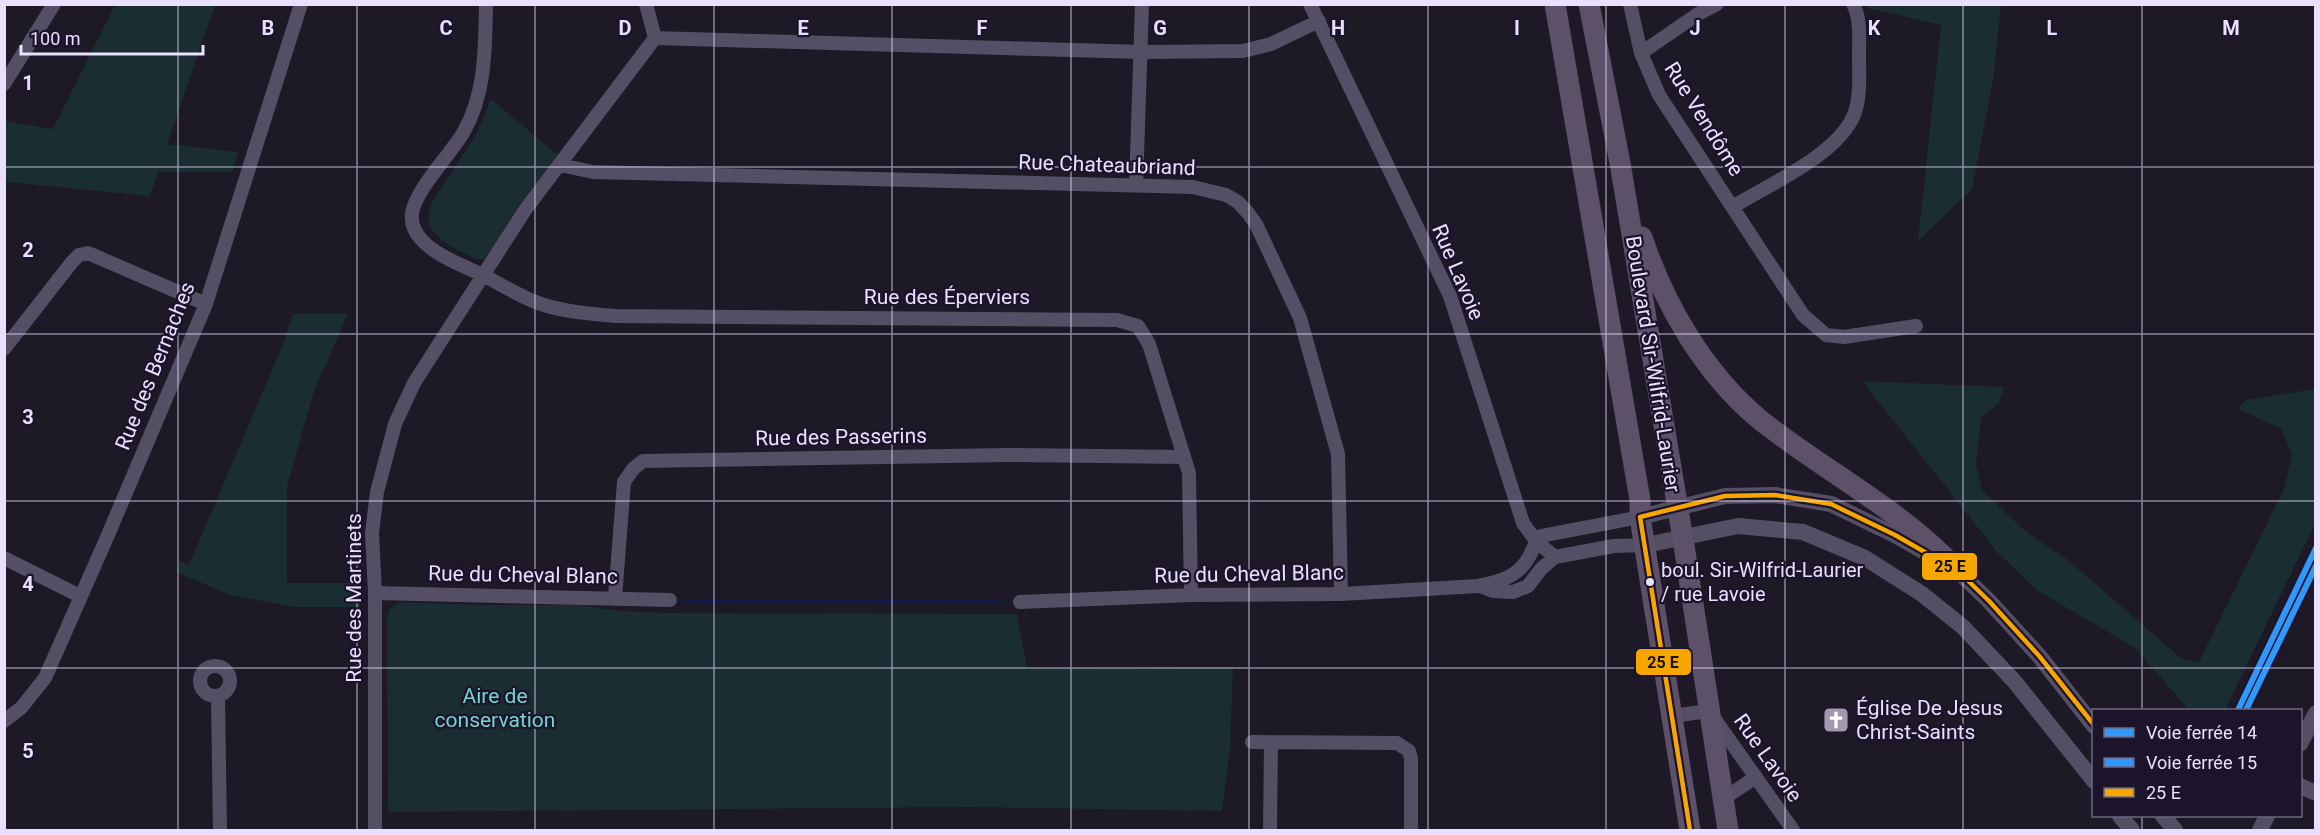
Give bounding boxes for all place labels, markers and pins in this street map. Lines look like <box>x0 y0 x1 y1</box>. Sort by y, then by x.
place label: boul. Sir-Wilfrid-Laurier / rue Lavoie <box>1661 558 1864 606</box>
marker: boul. Sir-Wilfrid-Laurier / rue Lavoie <box>1644 576 1656 588</box>
place label: Église De Jesus Christ-Saints <box>1856 696 2003 744</box>
church icon: Église De Jesus Christ-Saints <box>1821 705 1851 735</box>

